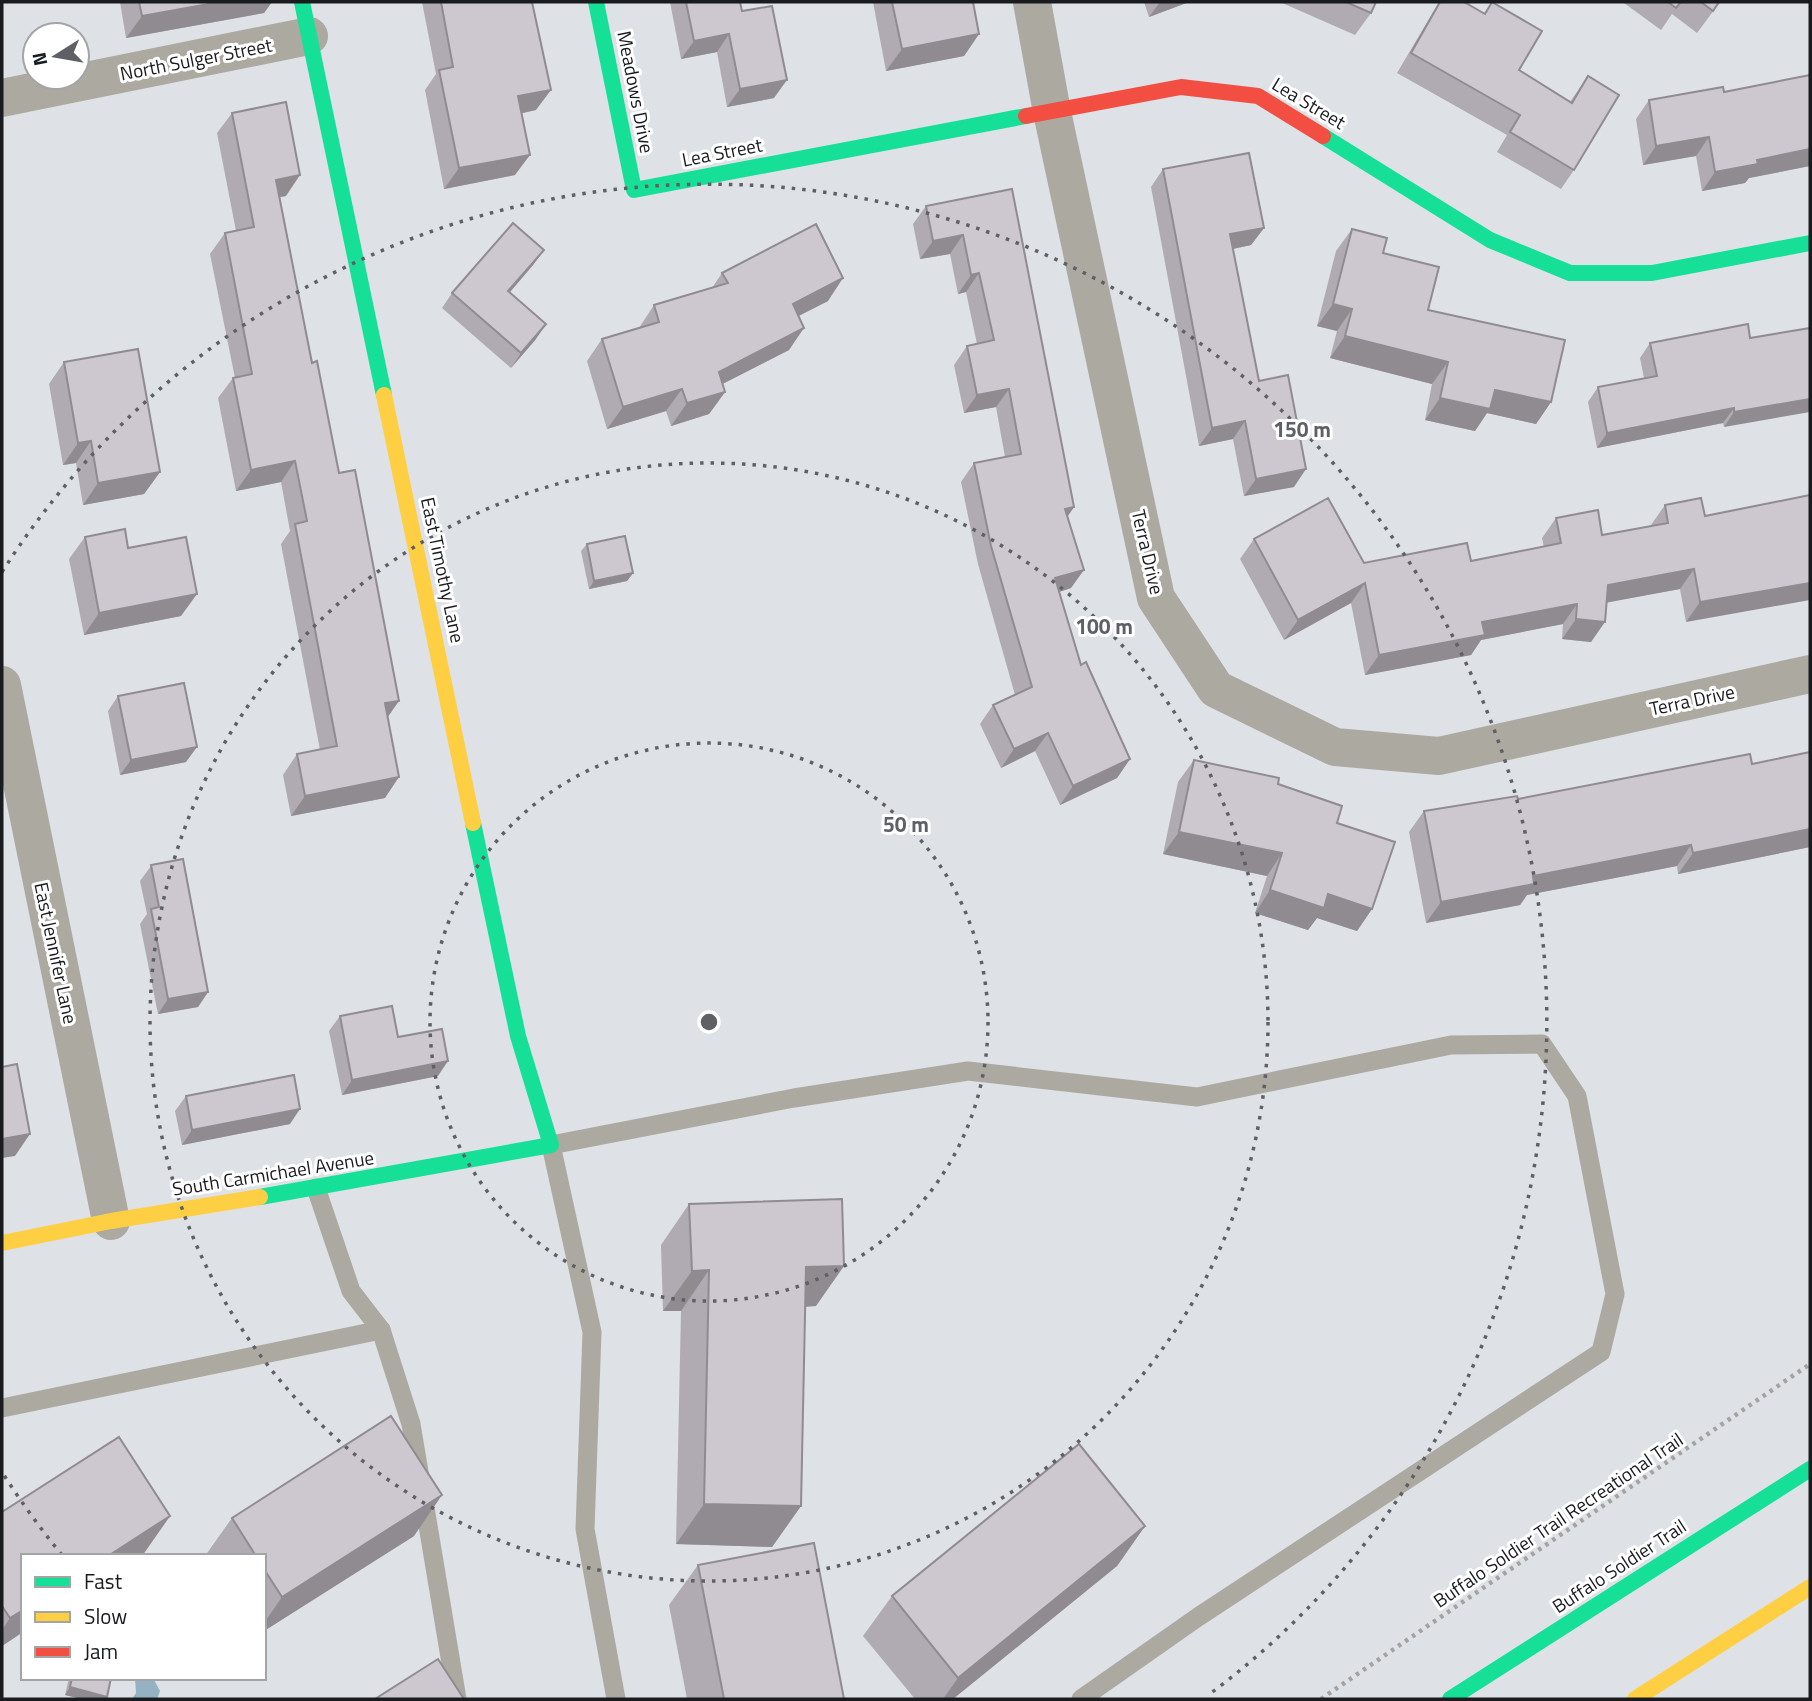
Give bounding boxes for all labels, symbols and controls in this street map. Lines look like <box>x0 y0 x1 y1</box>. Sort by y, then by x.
north arrow <box>21 21 91 91</box>
street label: Meadows Drive <box>610 28 663 156</box>
street label: North Sulger Street <box>117 29 275 87</box>
text: N <box>23 50 54 69</box>
street label: Lea Street <box>1267 69 1352 136</box>
street label: Lea Street <box>679 129 765 173</box>
text: 150 m <box>1273 413 1331 445</box>
street label: East Timothy Lane <box>414 494 473 645</box>
street label: Terra Drive <box>1125 507 1172 597</box>
text: 100 m <box>1075 610 1133 642</box>
street label: Terra Drive <box>1647 676 1737 723</box>
text: 50 m <box>883 808 929 840</box>
street label: East Jennifer Lane <box>27 879 86 1026</box>
centre of rings <box>697 1010 721 1034</box>
street label: South Carmichael Avenue <box>170 1142 376 1203</box>
street label: Buffalo Soldier Trail Recreational Trail <box>1429 1428 1687 1612</box>
street label: Buffalo Soldier Trail <box>1548 1514 1690 1618</box>
legend <box>21 1554 266 1680</box>
text: Fast <box>84 1565 123 1597</box>
text: Slow <box>84 1600 127 1632</box>
text: Jam <box>84 1635 118 1667</box>

